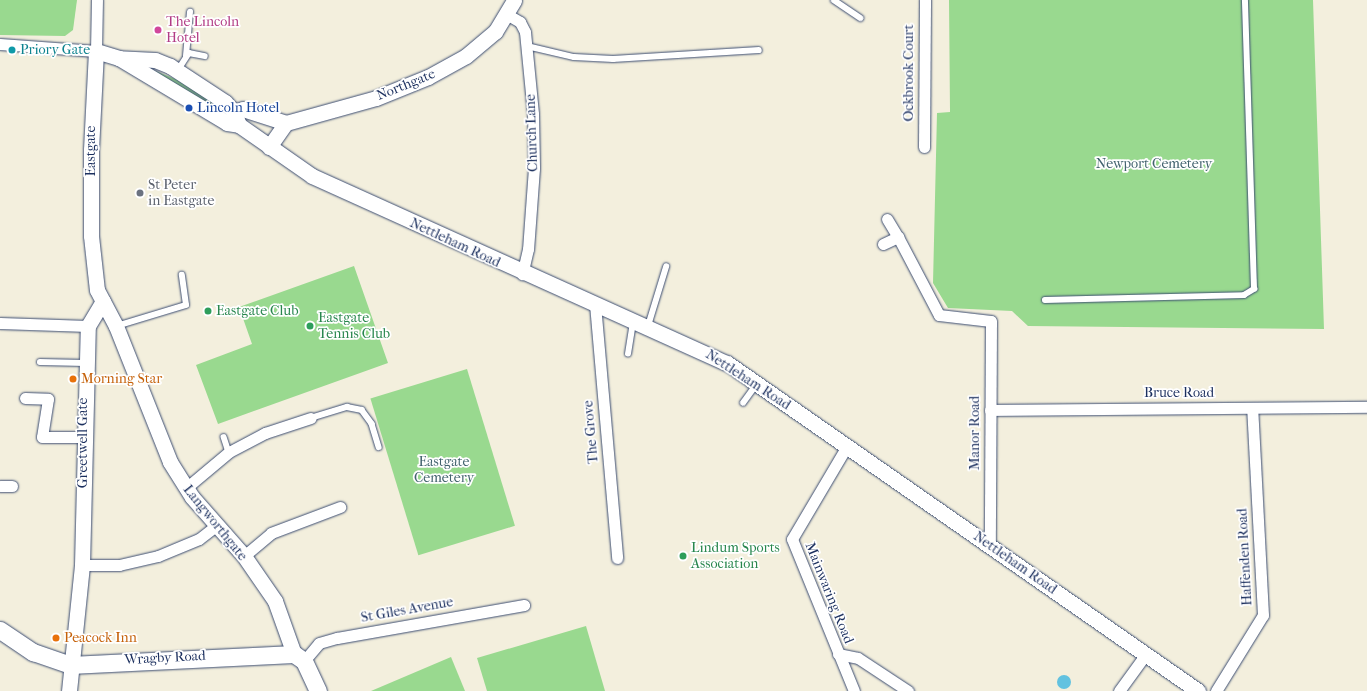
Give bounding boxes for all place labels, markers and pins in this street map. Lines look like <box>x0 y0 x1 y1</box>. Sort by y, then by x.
place label: The Lincoln Hotel <box>166 14 239 46</box>
marker: The Lincoln Hotel <box>153 25 163 35</box>
place label: Priory Gate <box>20 42 90 58</box>
marker: Priory Gate <box>7 45 17 55</box>
place label: Lincoln Hotel <box>197 100 279 116</box>
marker: Lincoln Hotel <box>184 103 194 113</box>
place label: St Peter in Eastgate <box>148 177 214 210</box>
marker: St Peter in Eastgate <box>135 188 145 198</box>
place label: Eastgate Club <box>216 303 298 319</box>
marker: Eastgate Club <box>203 306 213 316</box>
place label: Eastgate Tennis Club <box>318 310 390 342</box>
marker: Eastgate Tennis Club <box>305 321 315 331</box>
place label: Morning Star <box>81 371 162 387</box>
marker: Morning Star <box>68 374 78 384</box>
place label: Lindum Sports Association <box>691 540 780 572</box>
marker: Lindum Sports Association <box>678 551 688 561</box>
place label: Peacock Inn <box>64 630 137 646</box>
marker: Peacock Inn <box>51 633 61 643</box>

